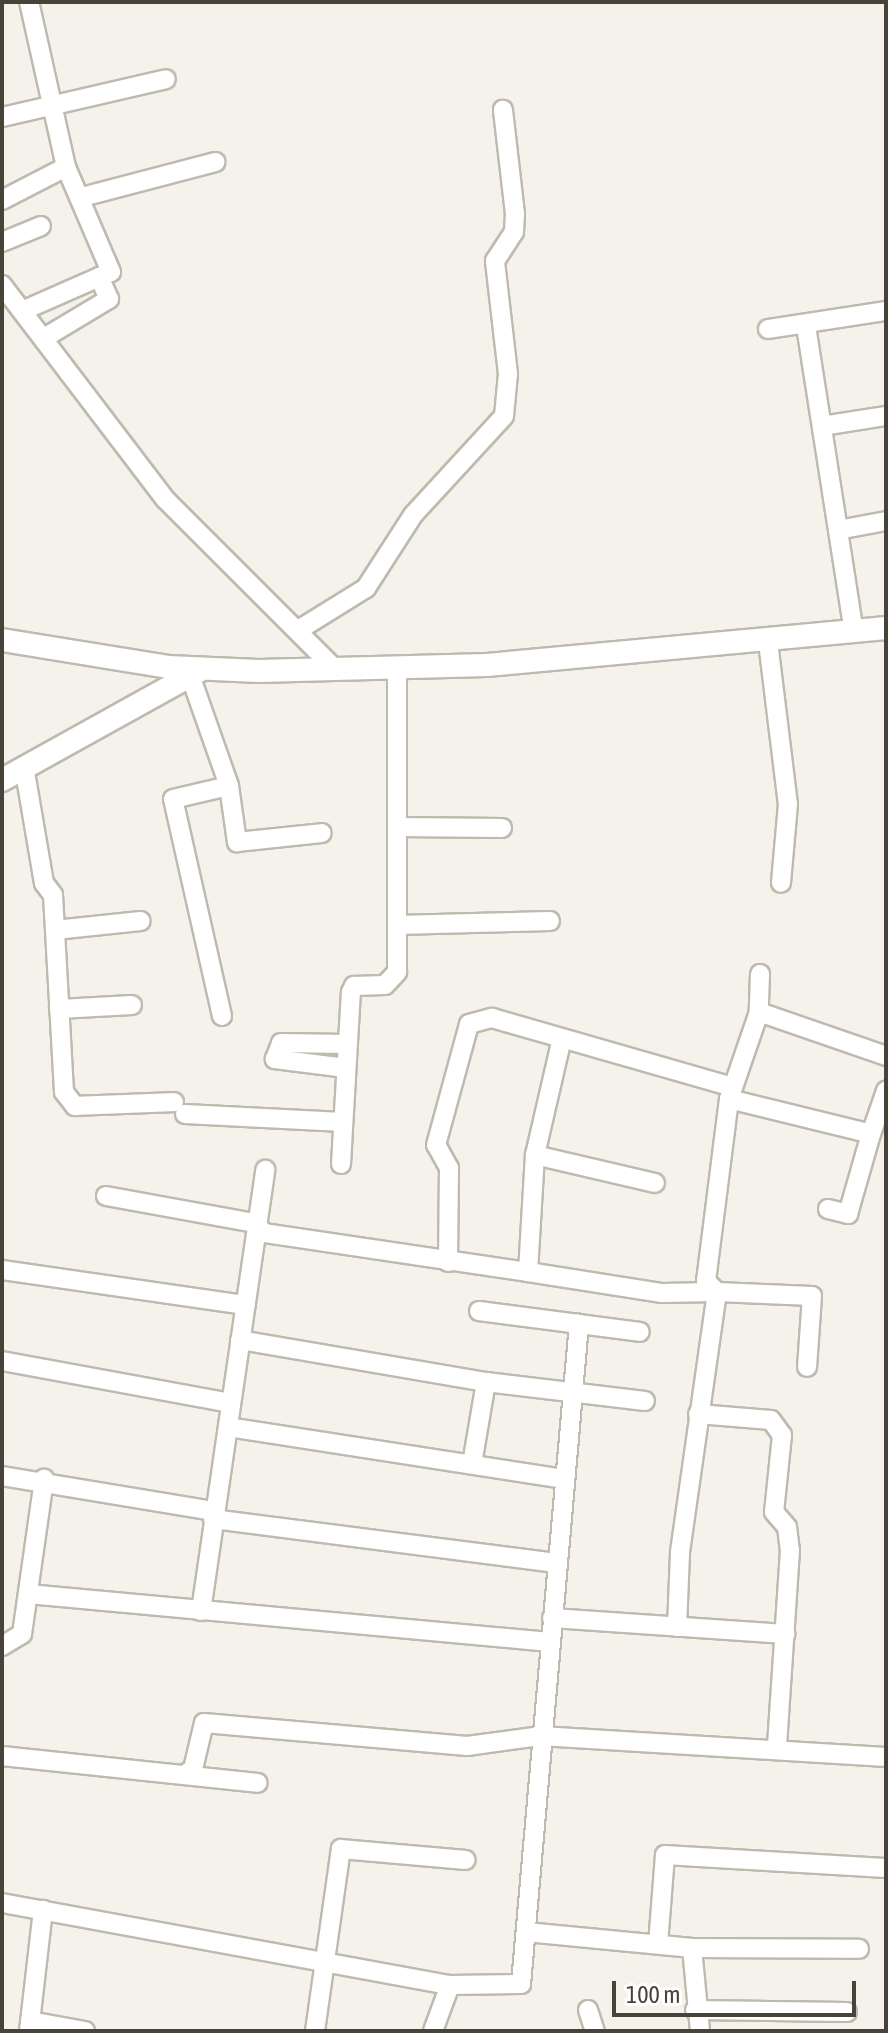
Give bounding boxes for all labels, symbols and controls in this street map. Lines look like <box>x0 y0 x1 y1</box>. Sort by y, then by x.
scale bar <box>616 1965 860 2015</box>
text: 100 m <box>626 1981 680 2008</box>

